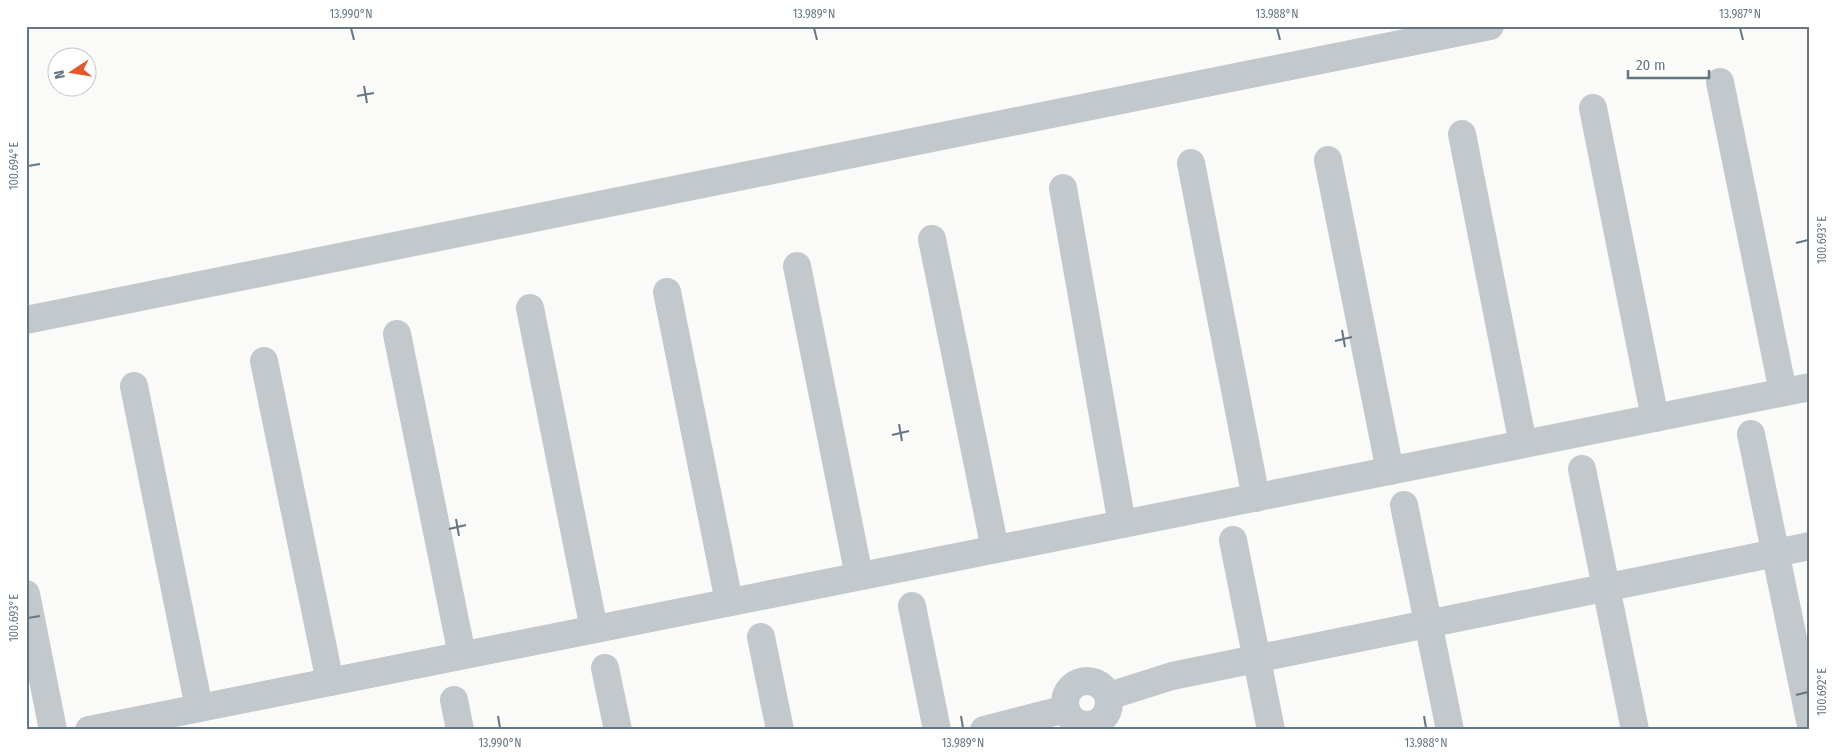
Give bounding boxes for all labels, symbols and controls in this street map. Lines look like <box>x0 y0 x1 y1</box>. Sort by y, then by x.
text: 13.990°N <box>329 7 373 21</box>
text: 13.989°N <box>793 7 835 21</box>
text: 13.988°N <box>1255 7 1299 21</box>
text: 13.987°N <box>1719 7 1761 21</box>
north arrow <box>48 48 98 98</box>
scale bar <box>1628 48 1710 80</box>
text: 20 m <box>1636 56 1666 74</box>
text: N <box>51 69 69 80</box>
text: 100.694°E <box>7 142 21 190</box>
text: 100.693°E <box>1815 216 1829 264</box>
text: 100.693°E <box>7 594 21 642</box>
text: 100.692°E <box>1815 668 1829 716</box>
text: 13.990°N <box>478 736 522 750</box>
text: 13.989°N <box>942 736 984 750</box>
text: 13.988°N <box>1404 736 1448 750</box>

